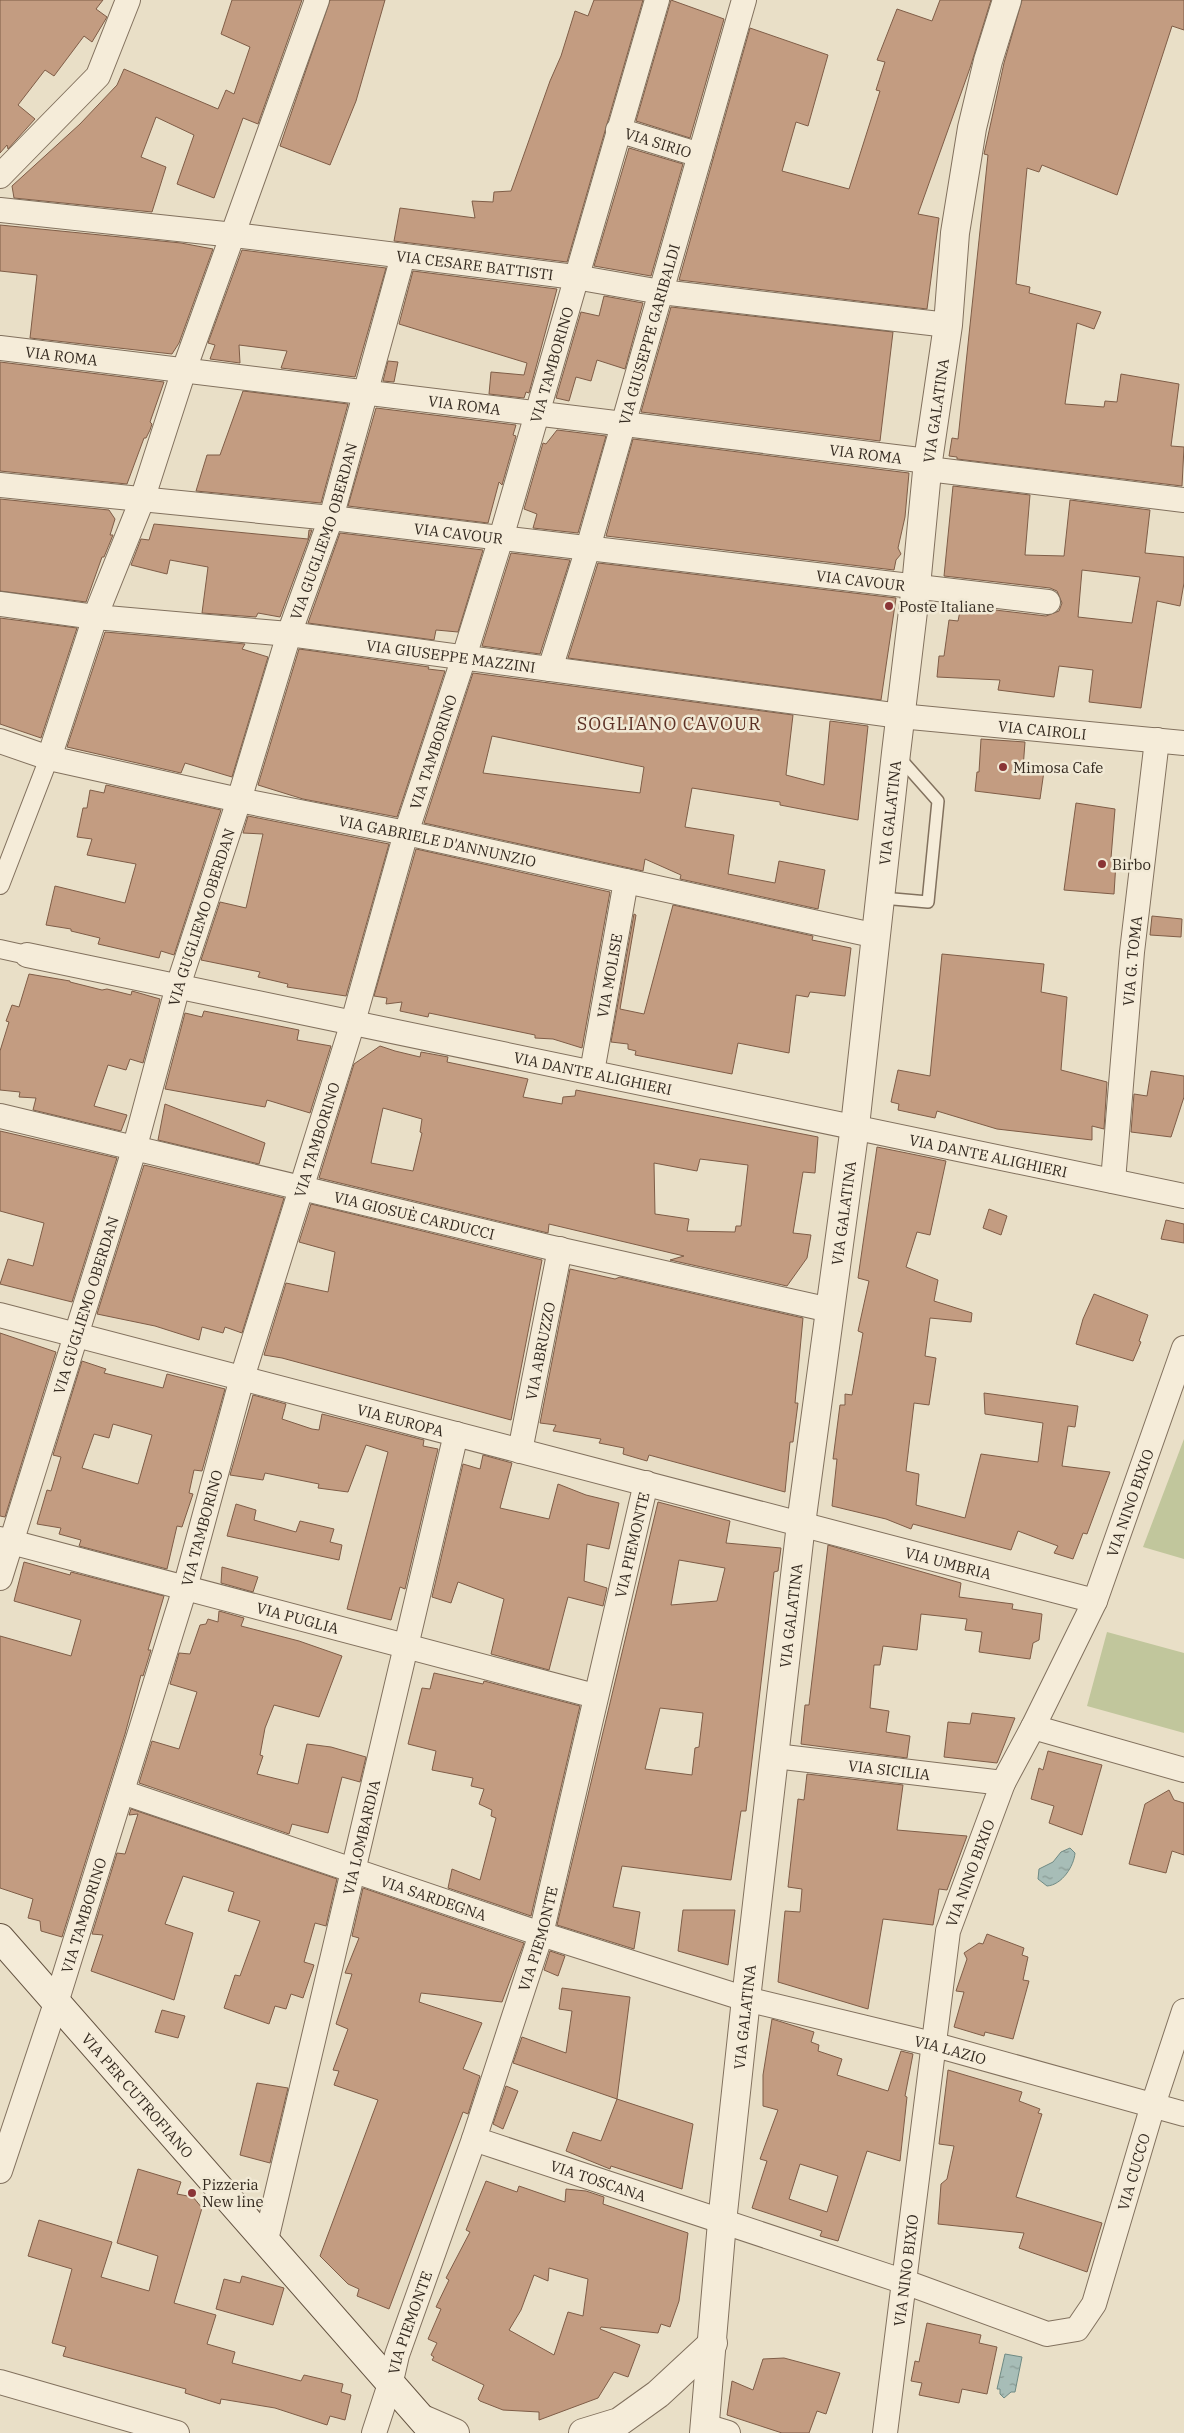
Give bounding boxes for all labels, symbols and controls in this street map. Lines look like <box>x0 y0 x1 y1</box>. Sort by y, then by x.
street label: VIA SIRIO <box>622 123 694 161</box>
street label: VIA GIUSEPPE GARIBALDI <box>614 242 684 427</box>
street label: VIA CESARE BATTISTI <box>395 246 555 284</box>
street label: VIA TAMBORINO <box>525 304 577 425</box>
street label: VIA ROMA <box>24 342 100 369</box>
street label: VIA GALATINA <box>918 356 953 464</box>
street label: VIA ROMA <box>427 391 503 418</box>
street label: VIA GUGLIEMO OBERDAN <box>285 440 361 622</box>
street label: VIA ROMA <box>828 440 904 467</box>
street label: VIA CAVOUR <box>413 518 504 548</box>
street label: VIA CAVOUR <box>815 565 906 595</box>
place label: Poste Italiane <box>899 597 994 616</box>
marker: Poste Italiane <box>883 600 895 612</box>
street label: VIA GIUSEPPE MAZZINI <box>365 635 537 677</box>
street label: VIA TAMBORINO <box>405 692 461 812</box>
district label: SOGLIANO CAVOUR <box>577 712 761 735</box>
street label: VIA CAIROLI <box>997 716 1087 743</box>
place label: Mimosa Cafe <box>1013 758 1103 777</box>
street label: VIA GALATINA <box>874 759 905 866</box>
marker: Mimosa Cafe <box>997 761 1009 773</box>
street label: VIA GABRIELE D'ANNUNZIO <box>337 810 538 871</box>
street label: VIA GUGLIEMO OBERDAN <box>164 826 239 1008</box>
place label: Birbo <box>1112 855 1151 874</box>
marker: Birbo <box>1096 858 1108 870</box>
street label: VIA G. TOMA <box>1118 914 1146 1007</box>
street label: VIA MOLISE <box>592 932 626 1019</box>
street label: VIA DANTE ALIGHIERI <box>512 1047 674 1099</box>
street label: VIA TAMBORINO <box>289 1080 343 1200</box>
street label: VIA DANTE ALIGHIERI <box>908 1130 1069 1181</box>
street label: VIA GALATINA <box>827 1159 860 1267</box>
street label: VIA GIOSUÈ CARDUCCI <box>332 1187 497 1243</box>
street label: VIA GUGLIEMO OBERDAN <box>49 1214 122 1396</box>
street label: VIA ABRUZZO <box>521 1300 559 1402</box>
street label: VIA EUROPA <box>355 1399 447 1440</box>
street label: VIA NINO BIXIO <box>1102 1446 1157 1559</box>
street label: VIA TAMBORINO <box>176 1468 226 1588</box>
street label: VIA PIEMONTE <box>610 1490 653 1600</box>
street label: VIA UMBRIA <box>903 1542 994 1583</box>
street label: VIA GALATINA <box>775 1562 806 1669</box>
street label: VIA PUGLIA <box>254 1598 342 1638</box>
street label: VIA SICILIA <box>847 1755 932 1784</box>
street label: VIA LOMBARDIA <box>338 1777 384 1897</box>
street label: VIA NINO BIXIO <box>941 1817 998 1929</box>
street label: VIA TAMBORINO <box>56 1855 110 1975</box>
street label: VIA SARDEGNA <box>378 1871 490 1925</box>
street label: VIA PIEMONTE <box>514 1884 561 1993</box>
street label: VIA GALATINA <box>729 1963 759 2070</box>
street label: VIA PER CUTROFIANO <box>78 2029 198 2162</box>
street label: VIA LAZIO <box>913 2031 989 2068</box>
street label: VIA CUCCO <box>1113 2131 1154 2213</box>
street label: VIA TOSCANA <box>548 2156 649 2205</box>
place label: Pizzeria New line <box>202 2175 264 2211</box>
marker: Pizzeria New line <box>186 2187 198 2199</box>
street label: VIA NINO BIXIO <box>889 2213 922 2328</box>
street label: VIA PIEMONTE <box>383 2268 436 2376</box>

